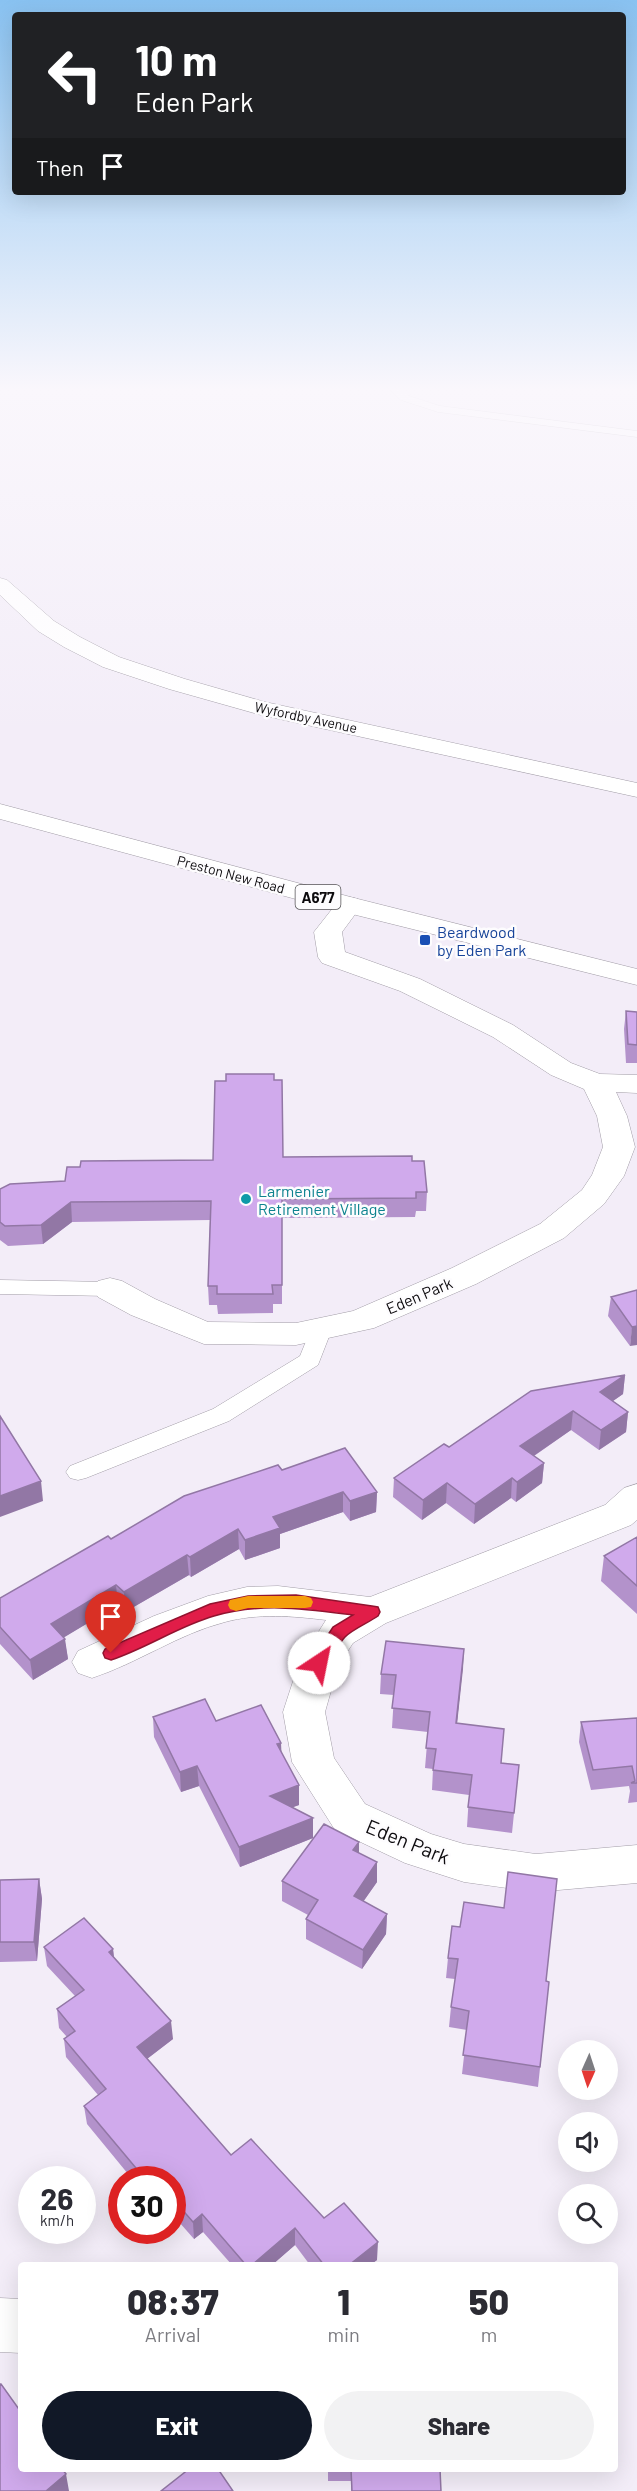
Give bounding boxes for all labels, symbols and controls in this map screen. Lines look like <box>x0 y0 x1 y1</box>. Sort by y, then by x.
text: 10 m <box>135 34 217 84</box>
icon: left <box>36 36 114 114</box>
text: Eden Park <box>135 85 253 117</box>
icon: arrive <box>96 150 129 183</box>
text: Then <box>36 154 84 180</box>
street label: Wyfordby Avenue <box>253 698 359 736</box>
street label: Preston New Road <box>175 851 287 897</box>
road number: A677 <box>296 885 340 909</box>
place label: Beardwood by Eden Park <box>437 922 526 959</box>
marker: Beardwood by Eden Park <box>418 933 432 947</box>
place label: Larmenier Retirement Village <box>258 1181 386 1218</box>
marker: Larmenier Retirement Village <box>239 1192 253 1206</box>
street label: Eden Park <box>383 1273 455 1317</box>
pin <box>85 1591 136 1653</box>
icon: arrive <box>94 1600 127 1633</box>
position arrow <box>287 1631 351 1695</box>
street label: Eden Park <box>363 1813 453 1869</box>
north arrow <box>558 2040 618 2100</box>
map controls <box>558 2040 618 2244</box>
button: sound <box>558 2112 618 2172</box>
speed limit sign: 30 <box>108 2166 186 2244</box>
text: 26 <box>41 2180 73 2216</box>
button: search <box>558 2184 618 2244</box>
text: km/h <box>40 2211 74 2229</box>
text: 08:37 <box>127 2279 219 2322</box>
text: 1 <box>337 2279 350 2322</box>
text: 50 <box>469 2279 509 2322</box>
text: Arrival <box>145 2322 201 2346</box>
text: min <box>327 2322 360 2346</box>
text: m <box>481 2322 497 2346</box>
button: Exit <box>42 2391 312 2460</box>
button: Share <box>324 2391 594 2460</box>

